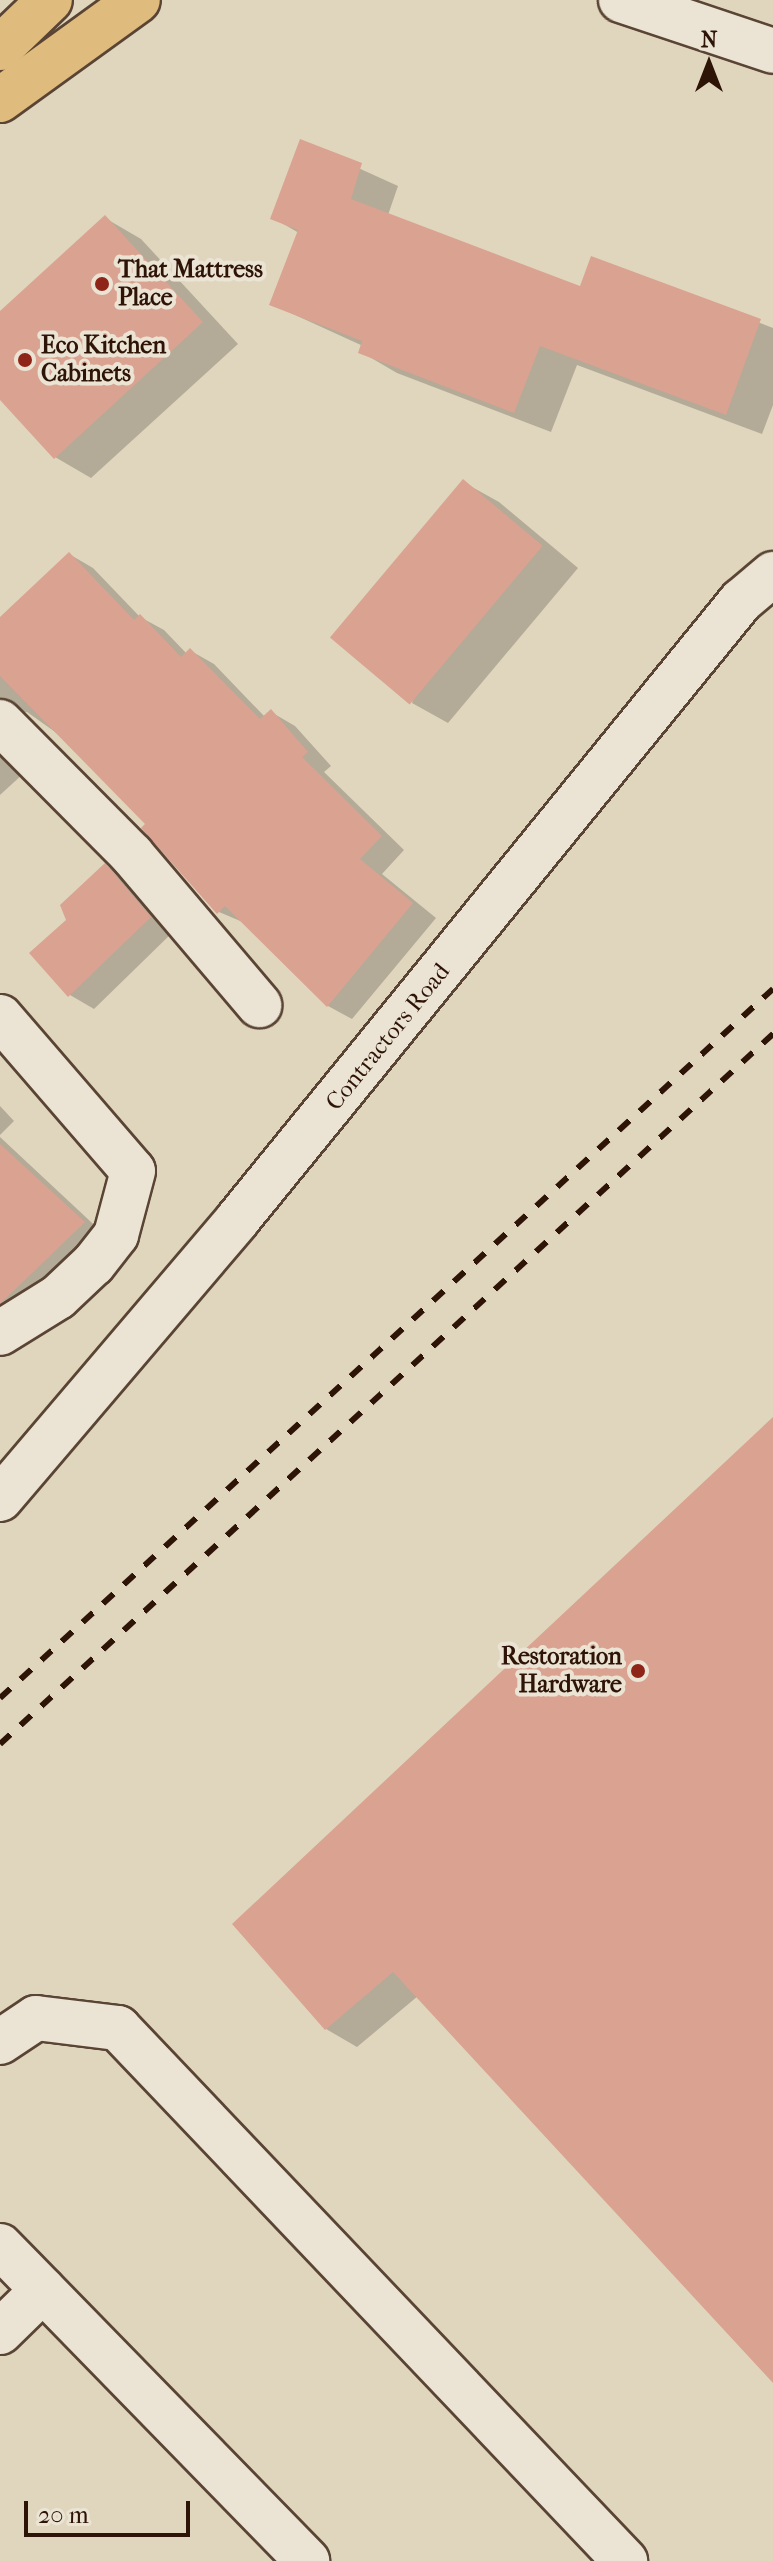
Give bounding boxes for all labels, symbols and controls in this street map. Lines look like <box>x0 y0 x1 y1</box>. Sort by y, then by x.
north arrow <box>669 24 749 104</box>
text: N <box>701 27 717 53</box>
place label: That Mattress Place <box>118 256 263 312</box>
marker: That Mattress Place <box>93 275 111 293</box>
place label: Eco Kitchen Cabinets <box>41 332 166 388</box>
marker: Eco Kitchen Cabinets <box>16 351 34 369</box>
street label: Contractors Road <box>320 958 456 1116</box>
place label: Restoration Hardware <box>501 1643 622 1699</box>
marker: Restoration Hardware <box>629 1662 647 1680</box>
scale bar <box>28 2485 194 2535</box>
text: 20 m <box>38 2501 89 2529</box>

